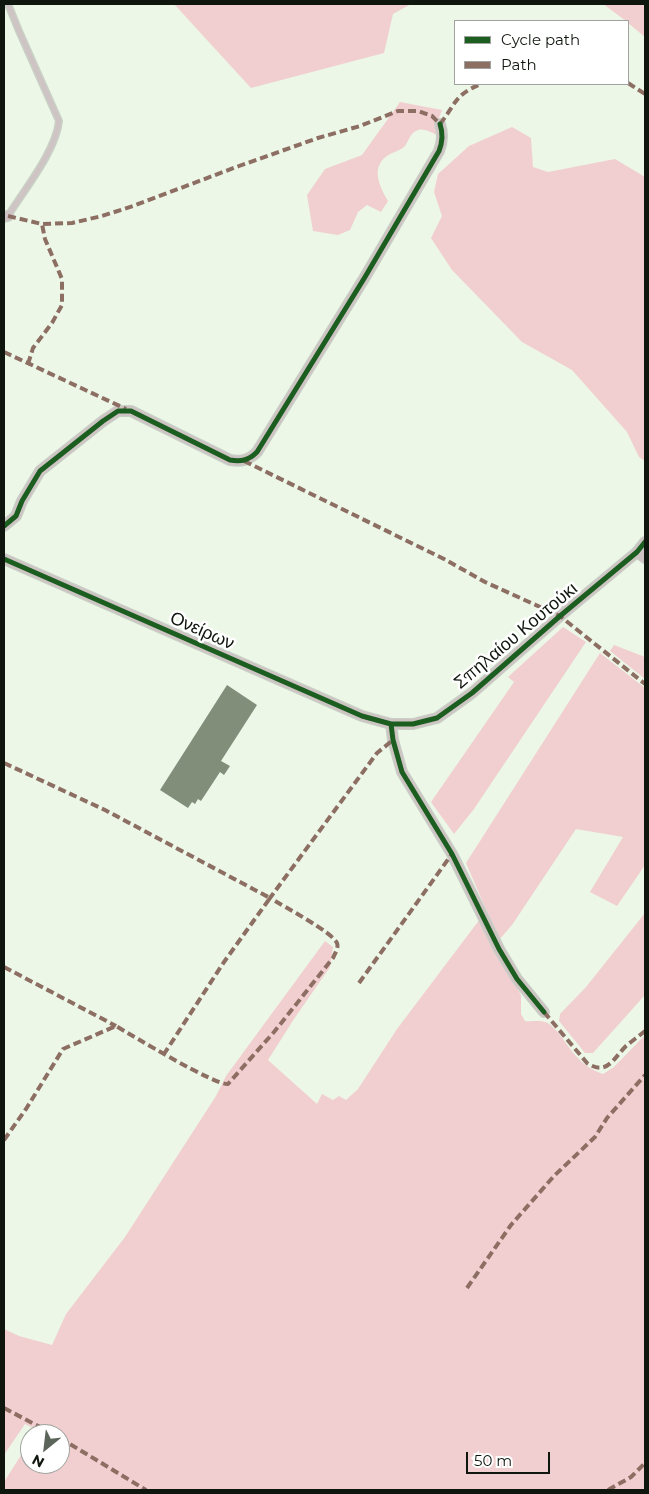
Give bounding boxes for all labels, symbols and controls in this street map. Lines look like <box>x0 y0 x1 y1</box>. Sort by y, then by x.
legend <box>454 20 629 85</box>
text: Cycle path <box>501 30 580 49</box>
text: Path <box>501 55 537 74</box>
street label: Σπηλαίου Κουτούκι <box>450 578 582 694</box>
street label: Ονείρων <box>166 607 238 655</box>
north arrow <box>20 1424 70 1474</box>
scale bar <box>469 1442 553 1474</box>
text: N <box>29 1451 48 1472</box>
text: 50 m <box>474 1451 512 1470</box>

